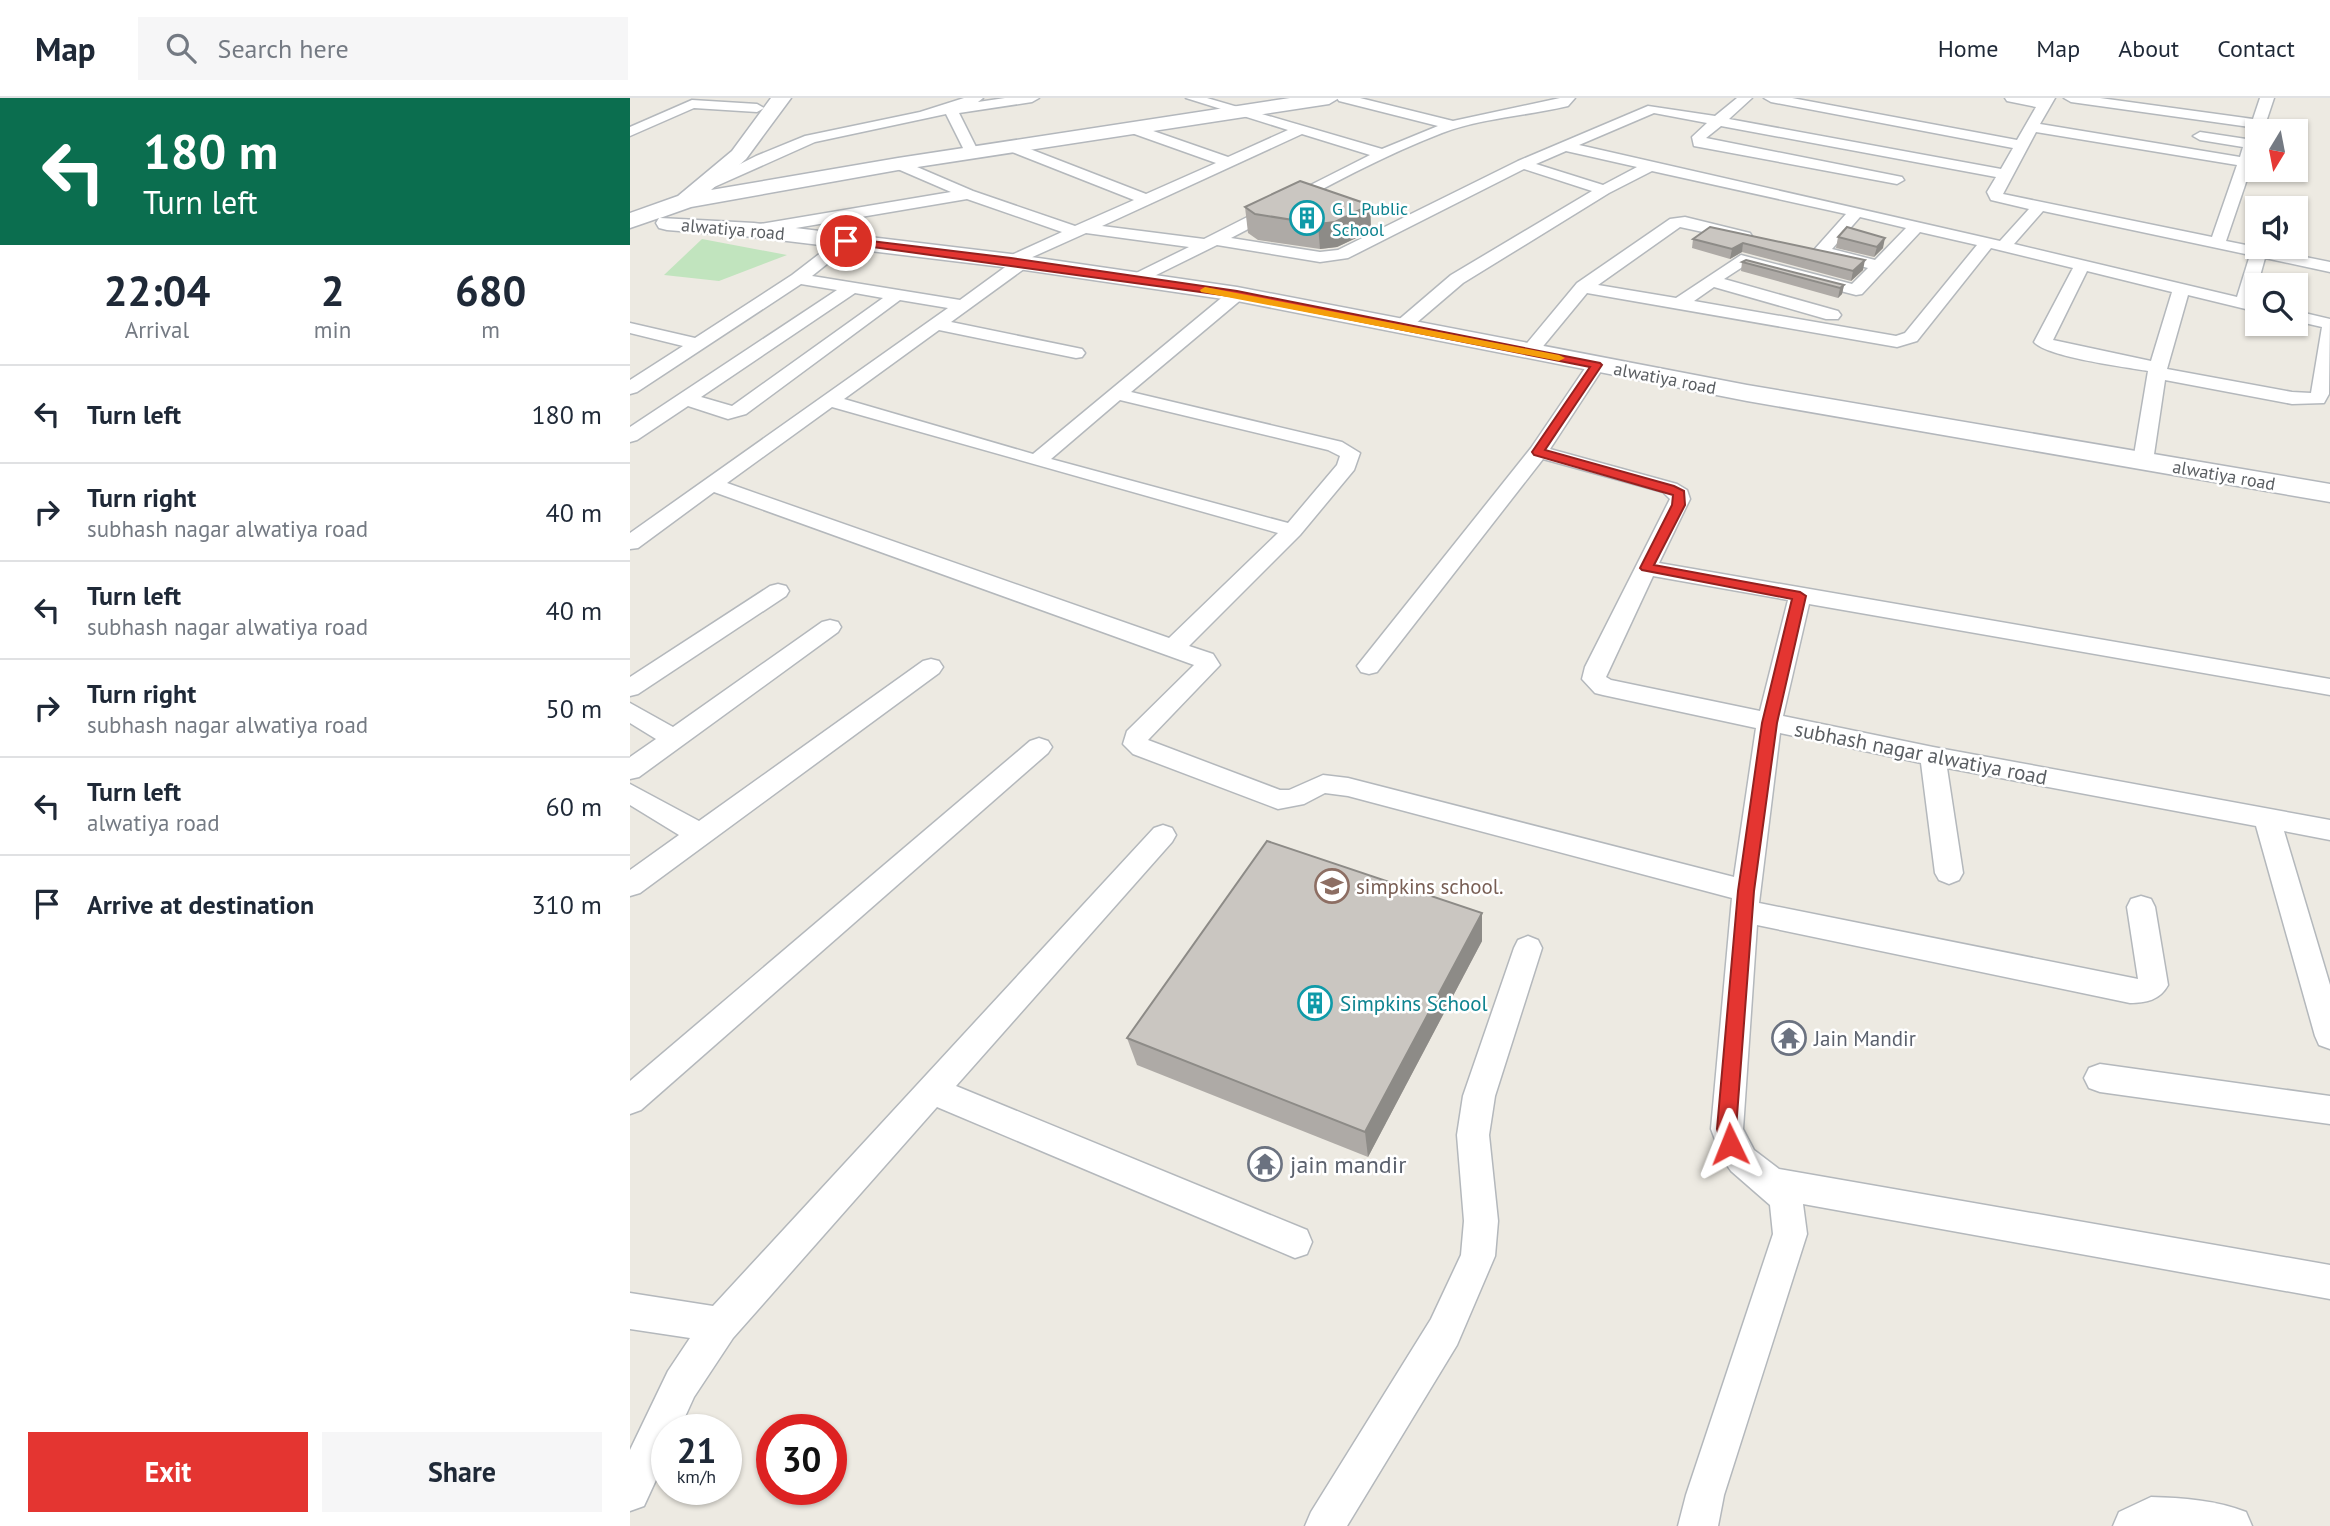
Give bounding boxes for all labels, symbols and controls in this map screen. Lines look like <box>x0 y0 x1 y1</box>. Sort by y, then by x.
search box <box>138 17 628 80</box>
text: Map <box>35 27 96 70</box>
icon: search <box>162 29 200 67</box>
text: Search here <box>218 32 349 65</box>
text: Home <box>1938 33 1998 64</box>
text: Map <box>2036 33 2080 64</box>
text: About <box>2118 33 2179 64</box>
text: Contact <box>2217 33 2295 64</box>
text: 180 m <box>143 119 278 183</box>
north arrow <box>2245 119 2308 182</box>
map controls <box>2245 119 2308 336</box>
icon: left <box>28 126 119 217</box>
text: Turn left <box>143 181 258 223</box>
button: sound <box>2245 196 2308 259</box>
place label: G L Public School <box>1332 197 1408 241</box>
building icon: G L Public School <box>1288 199 1326 237</box>
pin <box>816 211 876 271</box>
street label: alwatiya road <box>680 213 786 245</box>
icon: arrive <box>827 222 865 260</box>
text: 22:04 <box>104 263 210 318</box>
text: 2 <box>321 263 344 318</box>
text: 680 <box>455 263 526 318</box>
button: search <box>2245 273 2308 336</box>
text: Arrival <box>125 315 189 344</box>
text: min <box>314 315 351 344</box>
text: m <box>481 315 500 344</box>
street label: alwatiya road <box>1612 357 1718 399</box>
icon: left <box>28 395 66 433</box>
text: Turn left <box>87 398 181 431</box>
text: 180 m <box>531 398 602 431</box>
street label: alwatiya road <box>2171 455 2277 495</box>
text: Turn right <box>87 481 196 514</box>
icon: right <box>28 493 66 531</box>
text: 40 m <box>546 496 602 529</box>
text: subhash nagar alwatiya road <box>87 514 368 543</box>
text: Turn left <box>87 579 181 612</box>
icon: left <box>28 591 66 629</box>
text: 40 m <box>546 594 602 627</box>
text: subhash nagar alwatiya road <box>87 612 368 641</box>
text: Turn right <box>87 677 196 710</box>
icon: right <box>28 689 66 727</box>
text: 50 m <box>546 692 602 725</box>
text: subhash nagar alwatiya road <box>87 710 368 739</box>
street label: subhash nagar alwatiya road <box>1792 715 2050 791</box>
text: Turn left <box>87 775 181 808</box>
icon: left <box>28 787 66 825</box>
text: 60 m <box>546 790 602 823</box>
text: alwatiya road <box>87 808 220 837</box>
school or university icon: simpkins school. <box>1313 867 1351 905</box>
place label: simpkins school. <box>1356 873 1503 900</box>
icon: arrive <box>28 885 66 923</box>
text: Arrive at destination <box>87 888 314 921</box>
text: 310 m <box>531 888 602 921</box>
building icon: Simpkins School <box>1296 984 1334 1022</box>
place label: Simpkins School <box>1340 990 1488 1017</box>
temple icon: Jain Mandir <box>1770 1019 1808 1057</box>
place label: Jain Mandir <box>1813 1025 1916 1052</box>
position arrow <box>1693 1107 1767 1181</box>
temple icon: jain mandir <box>1246 1145 1284 1183</box>
place label: jain mandir <box>1290 1149 1406 1180</box>
speed limit sign: 30 <box>756 1414 847 1505</box>
text: 21 <box>677 1427 716 1473</box>
button: Exit <box>28 1432 308 1512</box>
button: Share <box>322 1432 602 1512</box>
text: km/h <box>677 1465 716 1488</box>

